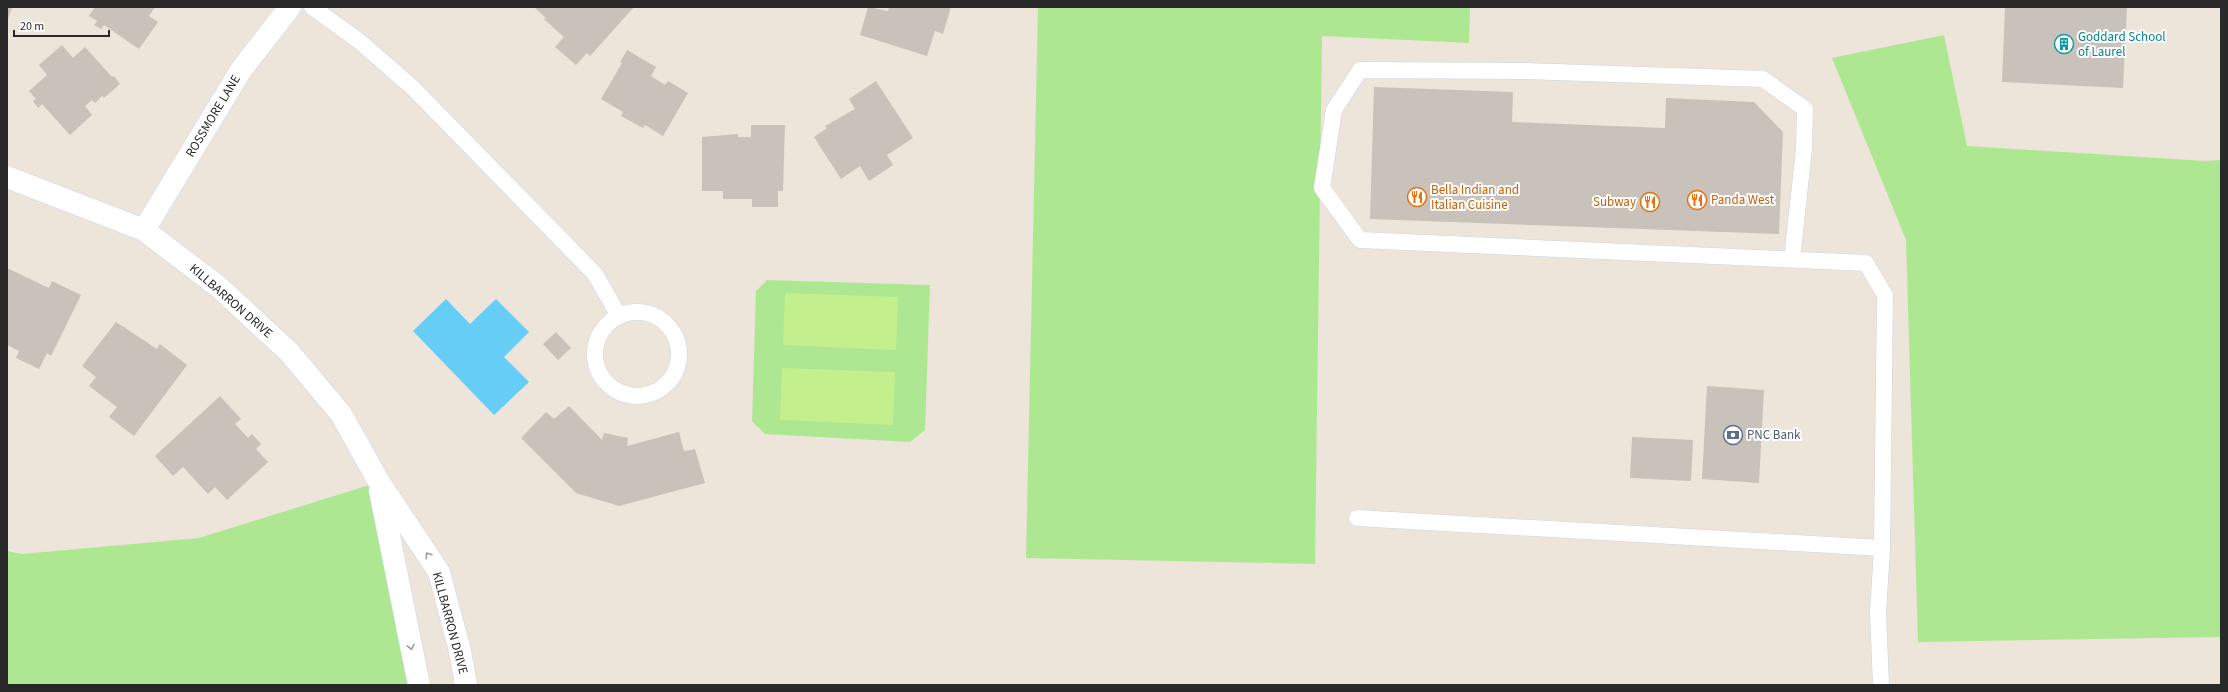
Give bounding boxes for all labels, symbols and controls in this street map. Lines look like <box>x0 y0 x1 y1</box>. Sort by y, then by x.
scale bar <box>14 12 109 38</box>
text: 20 m <box>20 18 44 35</box>
place label: Goddard School of Laurel <box>2078 28 2166 61</box>
building icon: Goddard School of Laurel <box>2053 33 2075 55</box>
street label: ROSSMORE LANE <box>181 71 245 161</box>
place label: Bella Indian and Italian Cuisine <box>1431 181 1519 214</box>
restaurant icon: Bella Indian and Italian Cuisine <box>1406 186 1428 208</box>
restaurant icon: Panda West <box>1686 189 1708 211</box>
restaurant icon: Subway <box>1639 191 1661 213</box>
place label: Panda West <box>1711 191 1775 209</box>
place label: Subway <box>1593 193 1636 211</box>
street label: KILLBARRON DRIVE <box>185 260 277 342</box>
bank icon: PNC Bank <box>1722 424 1744 446</box>
place label: PNC Bank <box>1747 426 1801 444</box>
one-way arrow <box>425 552 433 559</box>
street label: KILLBARRON DRIVE <box>428 570 472 676</box>
one-way arrow <box>406 643 414 650</box>

